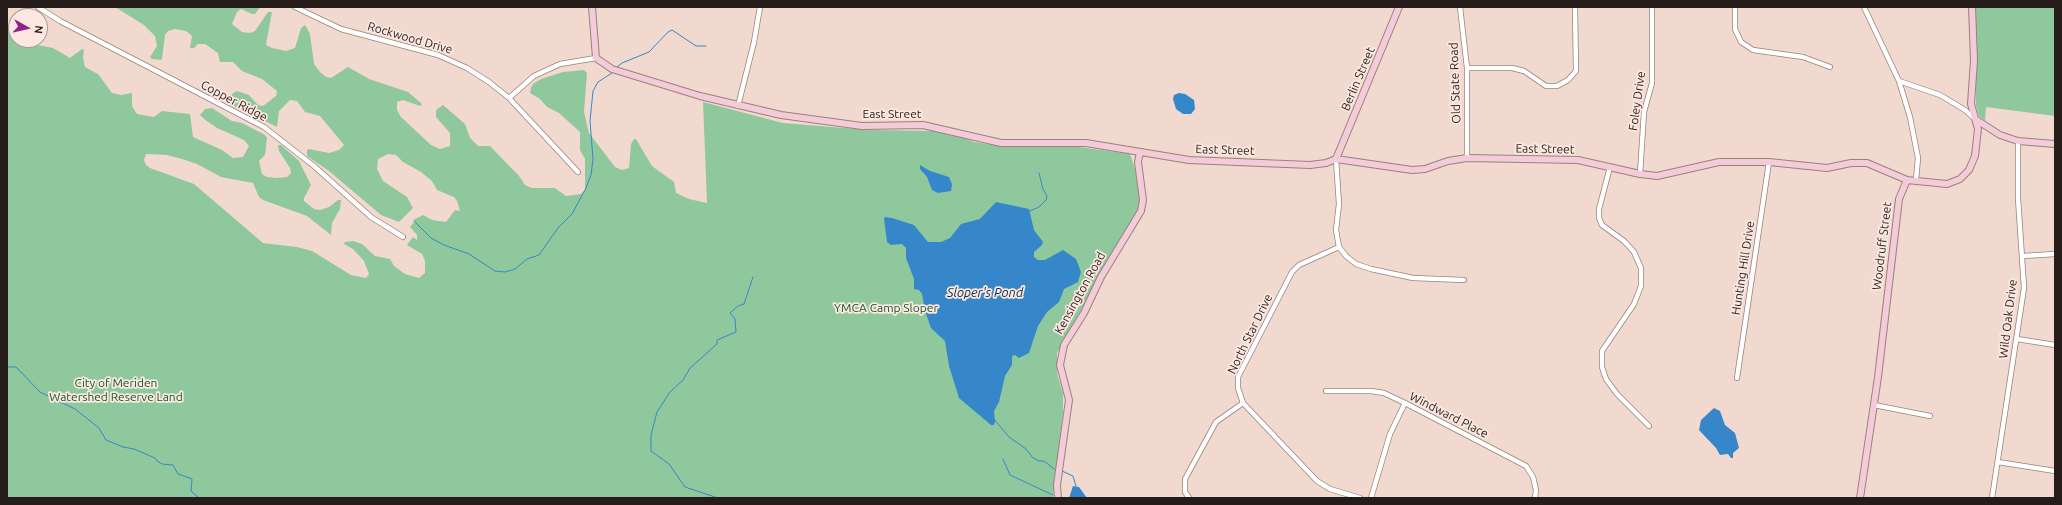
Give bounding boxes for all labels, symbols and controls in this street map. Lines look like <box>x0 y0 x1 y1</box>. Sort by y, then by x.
north arrow <box>8 8 48 48</box>
street label: Rockwood Drive <box>366 19 454 57</box>
text: N <box>32 25 45 34</box>
street label: Old State Road <box>1446 42 1464 124</box>
street label: Berlin Street <box>1338 45 1378 113</box>
street label: Foley Drive <box>1626 70 1648 132</box>
street label: Copper Ridge <box>198 77 270 125</box>
street label: East Street <box>862 107 922 121</box>
street label: East Street <box>1515 141 1575 157</box>
street label: East Street <box>1195 142 1255 158</box>
street label: Woodruff Street <box>1869 201 1895 291</box>
street label: Hunting Hill Drive <box>1728 220 1758 316</box>
street label: Kensington Road <box>1052 250 1108 336</box>
street label: Wild Oak Drive <box>1996 279 2020 359</box>
water label: Sloper's Pond <box>947 285 1023 301</box>
street label: North Star Drive <box>1224 292 1276 376</box>
park label: YMCA Camp Sloper <box>834 301 938 315</box>
park label: City of Meriden Watershed Reserve Land <box>49 376 183 404</box>
street label: Windward Place <box>1407 389 1491 441</box>

